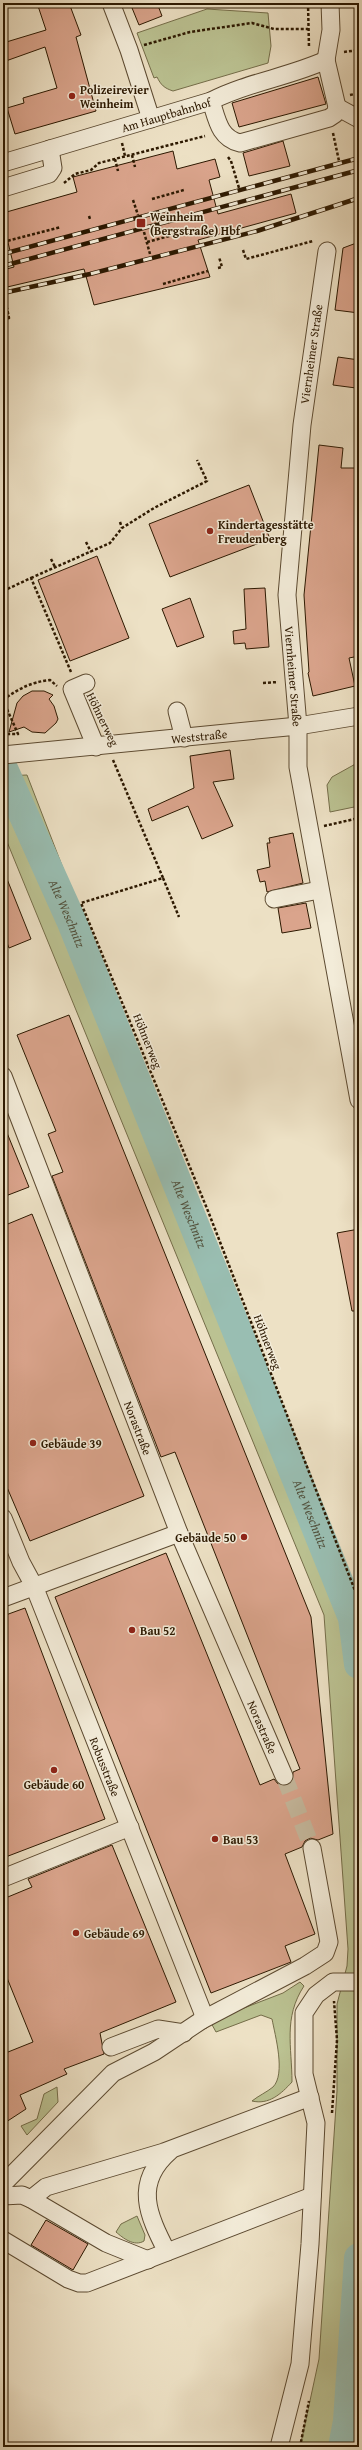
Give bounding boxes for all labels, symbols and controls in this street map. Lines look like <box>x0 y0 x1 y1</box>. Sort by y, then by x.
place label: Polizeirevier Weinheim <box>80 81 149 112</box>
marker: Polizeirevier Weinheim <box>67 91 77 101</box>
street label: Am Hauptbahnhof <box>119 93 214 136</box>
place label: Weinheim (Bergstraße) Hbf <box>150 208 242 239</box>
marker: Weinheim (Bergstraße) Hbf <box>135 217 147 229</box>
street label: Viernheimer Straße <box>296 303 326 405</box>
place label: Kindertagesstätte Freudenberg <box>218 516 314 547</box>
marker: Kindertagesstätte Freudenberg <box>205 526 215 536</box>
street label: Viernheimer Straße <box>281 625 307 728</box>
street label: Höhnerweg <box>83 689 123 749</box>
street label: Weststraße <box>170 724 228 747</box>
water label: Alte Weschnitz <box>44 875 91 950</box>
street label: Höhnerweg <box>129 1011 167 1071</box>
water label: Alte Weschnitz <box>167 1175 212 1251</box>
street label: Höhnerweg <box>250 1312 286 1372</box>
street label: Norastraße <box>120 1398 157 1458</box>
place label: Gebäude 39 <box>41 1435 102 1452</box>
marker: Gebäude 39 <box>28 1438 38 1448</box>
water label: Alte Weschnitz <box>288 1476 333 1551</box>
place label: Gebäude 50 <box>175 1529 236 1546</box>
marker: Gebäude 50 <box>239 1532 249 1542</box>
place label: Bau 52 <box>140 1622 176 1639</box>
marker: Bau 52 <box>127 1625 137 1635</box>
street label: Norastraße <box>244 1698 282 1757</box>
street label: Robusstraße <box>86 1734 125 1799</box>
marker: Gebäude 60 <box>49 1765 59 1775</box>
place label: Gebäude 60 <box>24 1776 84 1793</box>
place label: Bau 53 <box>223 1831 259 1848</box>
marker: Bau 53 <box>210 1834 220 1844</box>
place label: Gebäude 69 <box>84 1925 145 1942</box>
marker: Gebäude 69 <box>71 1928 81 1938</box>

